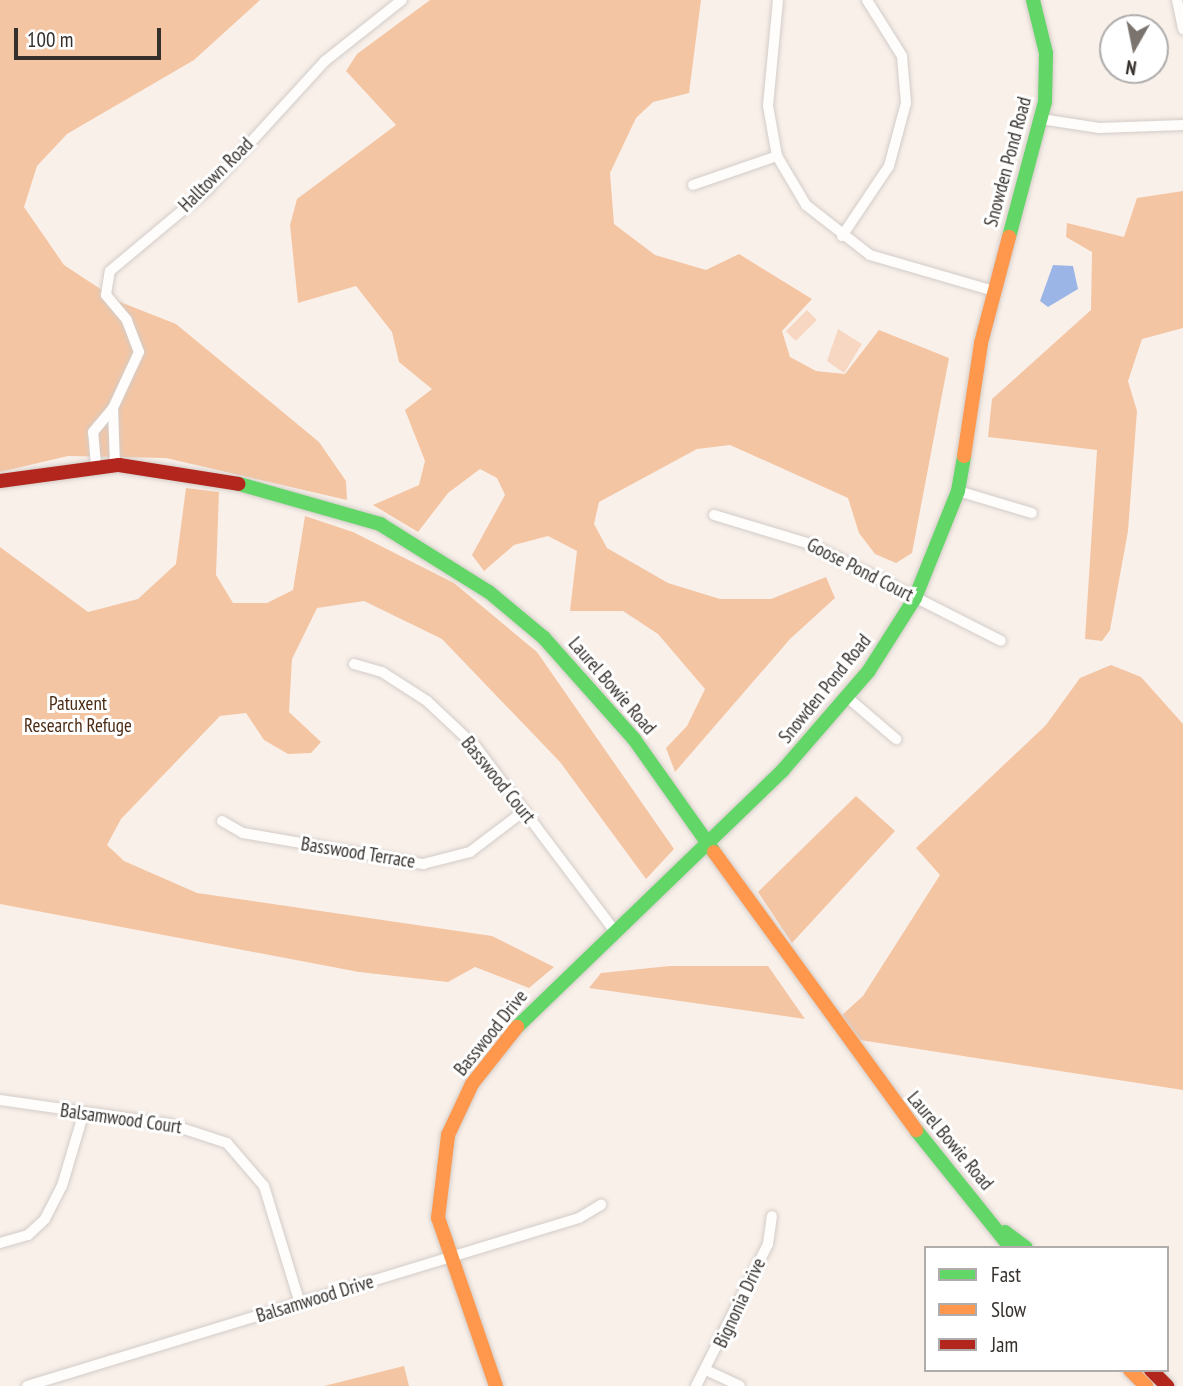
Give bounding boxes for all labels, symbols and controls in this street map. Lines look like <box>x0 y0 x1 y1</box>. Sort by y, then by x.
scale bar <box>18 14 164 58</box>
north arrow <box>1099 14 1169 84</box>
text: 100 m <box>27 26 73 53</box>
text: N <box>1124 55 1138 80</box>
street label: Snowden Pond Road <box>980 95 1036 229</box>
street label: Halltown Road <box>174 133 258 217</box>
street label: Goose Pond Court <box>803 533 917 607</box>
street label: Snowden Pond Road <box>774 630 876 748</box>
street label: Laurel Bowie Road <box>564 633 660 739</box>
park label: Patuxent Research Refuge <box>24 693 132 737</box>
street label: Basswood Court <box>456 732 540 828</box>
street label: Basswood Terrace <box>299 833 417 873</box>
street label: Basswood Drive <box>450 986 532 1080</box>
street label: Laurel Bowie Road <box>902 1087 998 1195</box>
street label: Balsamwood Court <box>59 1099 183 1139</box>
legend <box>924 1246 1169 1372</box>
street label: Bignonia Drive <box>709 1254 771 1352</box>
text: Fast <box>991 1261 1021 1288</box>
street label: Balsamwood Drive <box>254 1270 376 1328</box>
text: Slow <box>991 1296 1026 1323</box>
text: Jam <box>991 1331 1018 1358</box>

